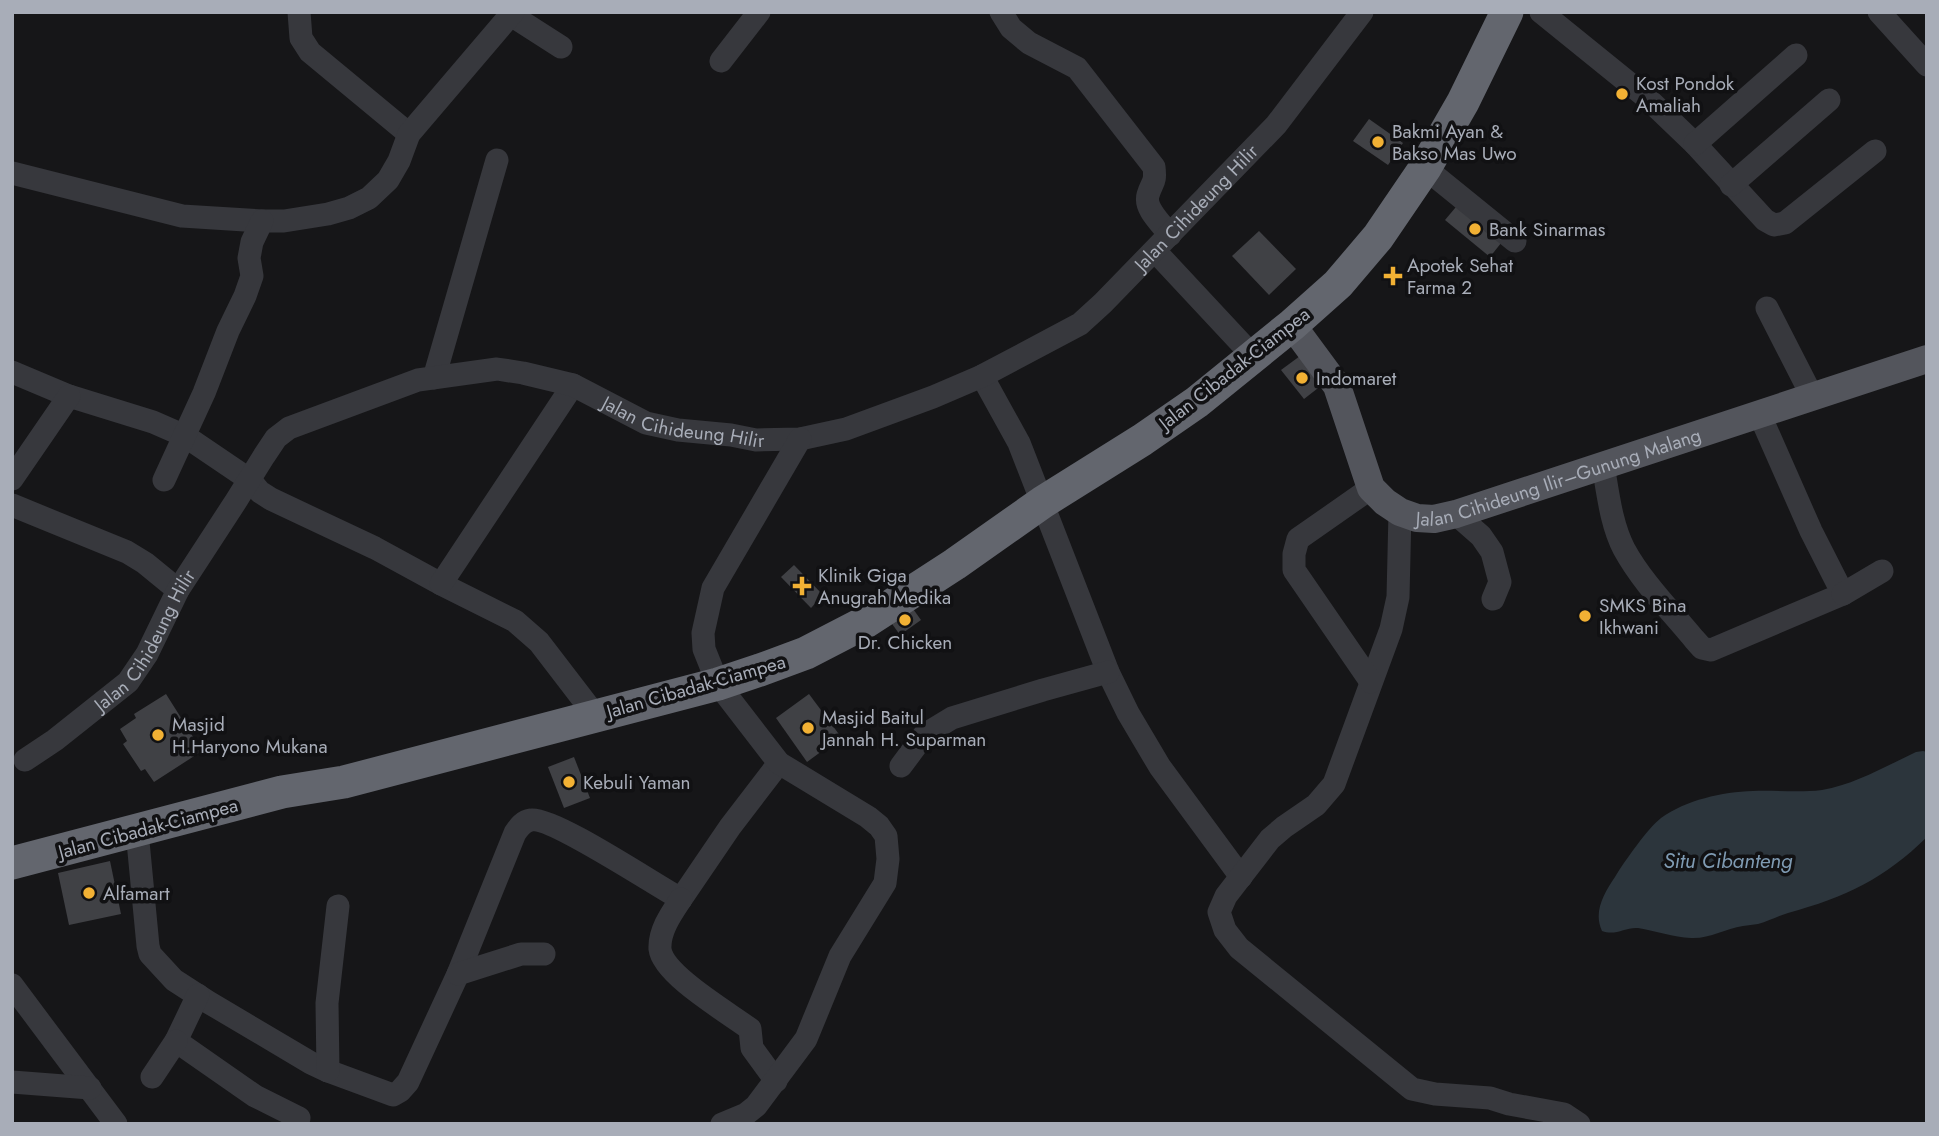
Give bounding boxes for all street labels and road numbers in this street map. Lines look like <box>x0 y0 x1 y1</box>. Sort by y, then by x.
street label: Jalan Cihideung Hilir <box>1126 138 1265 279</box>
street label: Jalan Cibadak-Ciampea <box>1151 301 1315 438</box>
street label: Jalan Cihideung Hilir <box>595 388 765 454</box>
street label: Jalan Cihideung Ilir–Gunung Malang <box>1412 421 1705 533</box>
street label: Jalan Cihideung Hilir <box>86 564 202 720</box>
street label: Jalan Cibadak-Ciampea <box>601 648 789 726</box>
street label: Jalan Cibadak-Ciampea <box>52 792 241 866</box>

